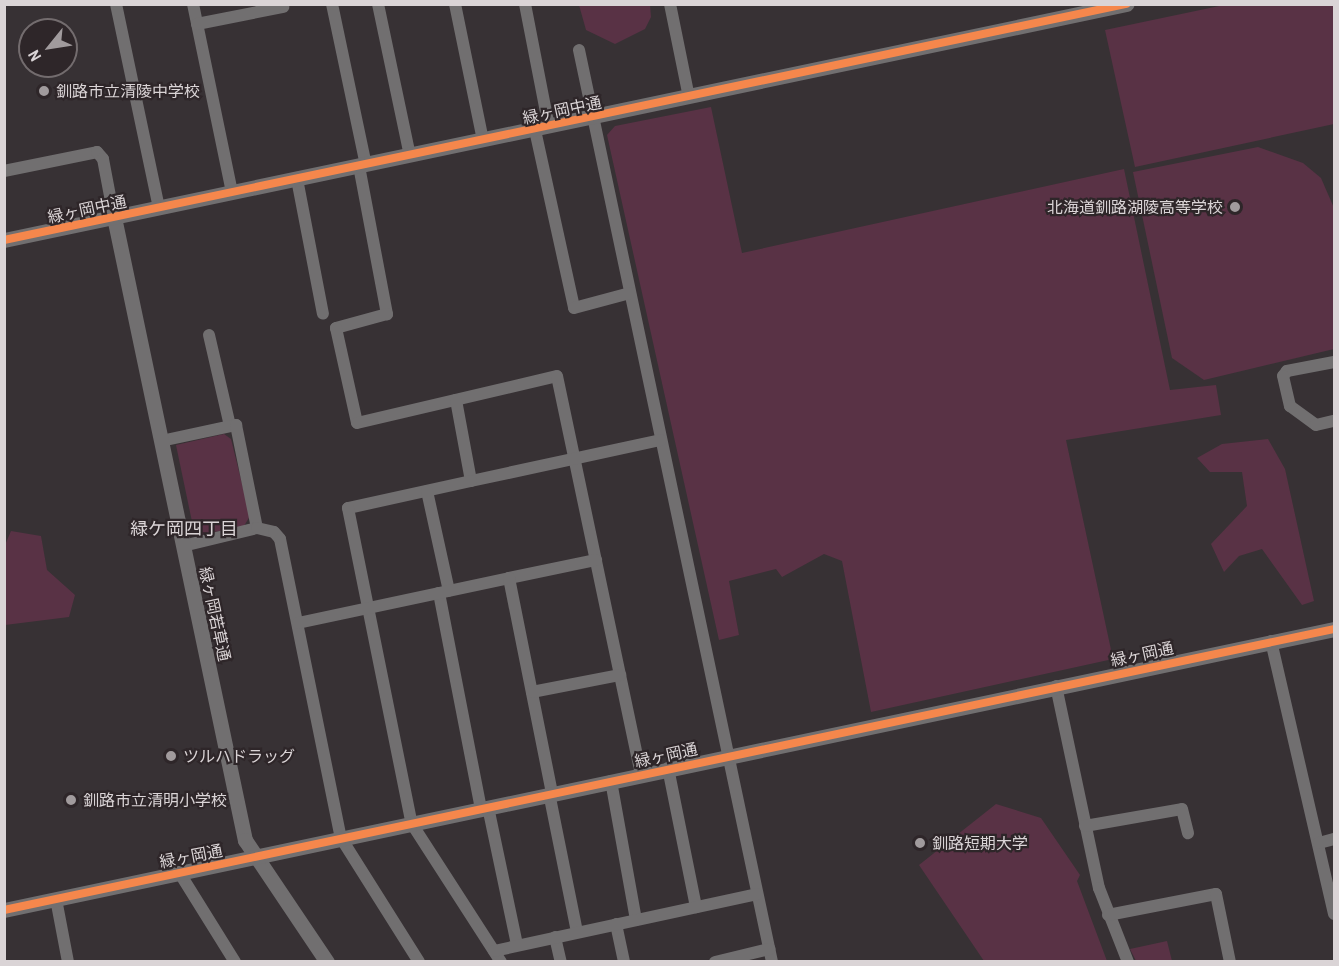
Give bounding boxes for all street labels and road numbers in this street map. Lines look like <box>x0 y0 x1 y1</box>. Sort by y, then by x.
street label: 緑ヶ岡中通 <box>521 92 603 128</box>
street label: 緑ヶ岡中通 <box>46 191 128 227</box>
street label: 緑ヶ岡若草通 <box>196 565 234 663</box>
street label: 緑ヶ岡通 <box>1109 638 1175 670</box>
street label: 緑ヶ岡通 <box>633 739 699 771</box>
street label: 緑ヶ岡通 <box>158 840 224 872</box>

